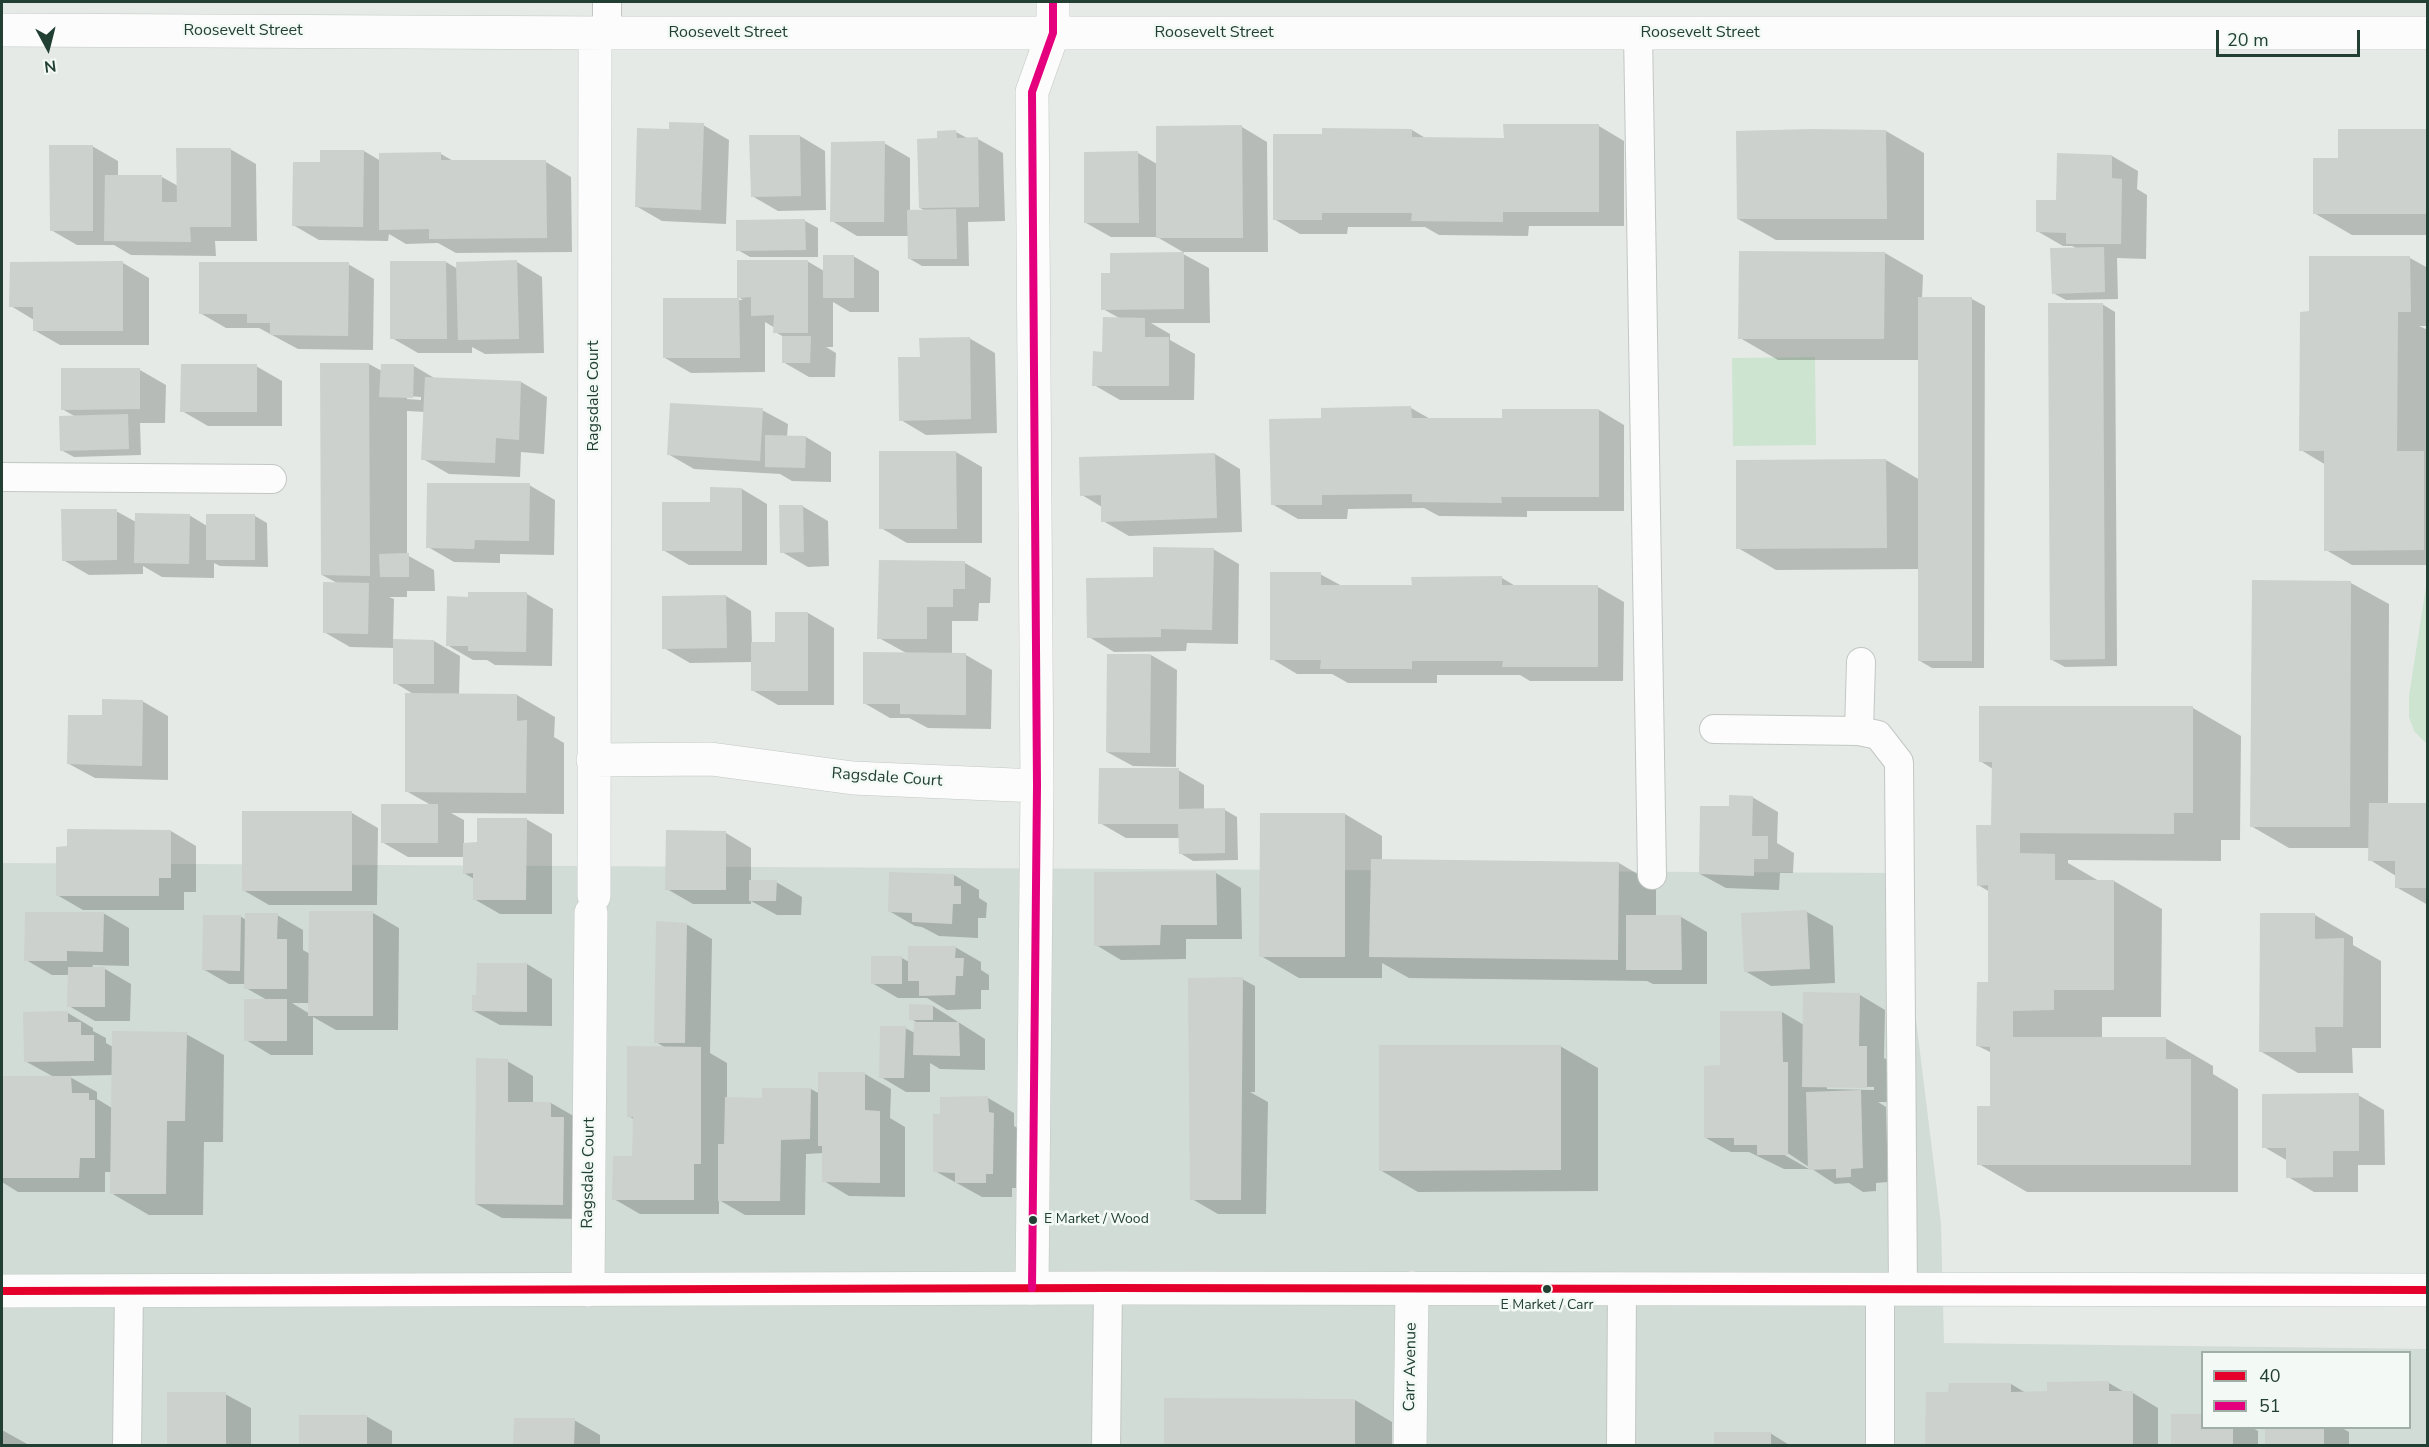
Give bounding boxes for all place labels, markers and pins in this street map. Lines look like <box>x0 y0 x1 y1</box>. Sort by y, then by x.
place label: E Market / Wood <box>1044 1212 1149 1228</box>
marker: E Market / Wood <box>1027 1214 1039 1226</box>
marker: E Market / Carr <box>1541 1283 1553 1295</box>
place label: E Market / Carr <box>1500 1298 1594 1314</box>

